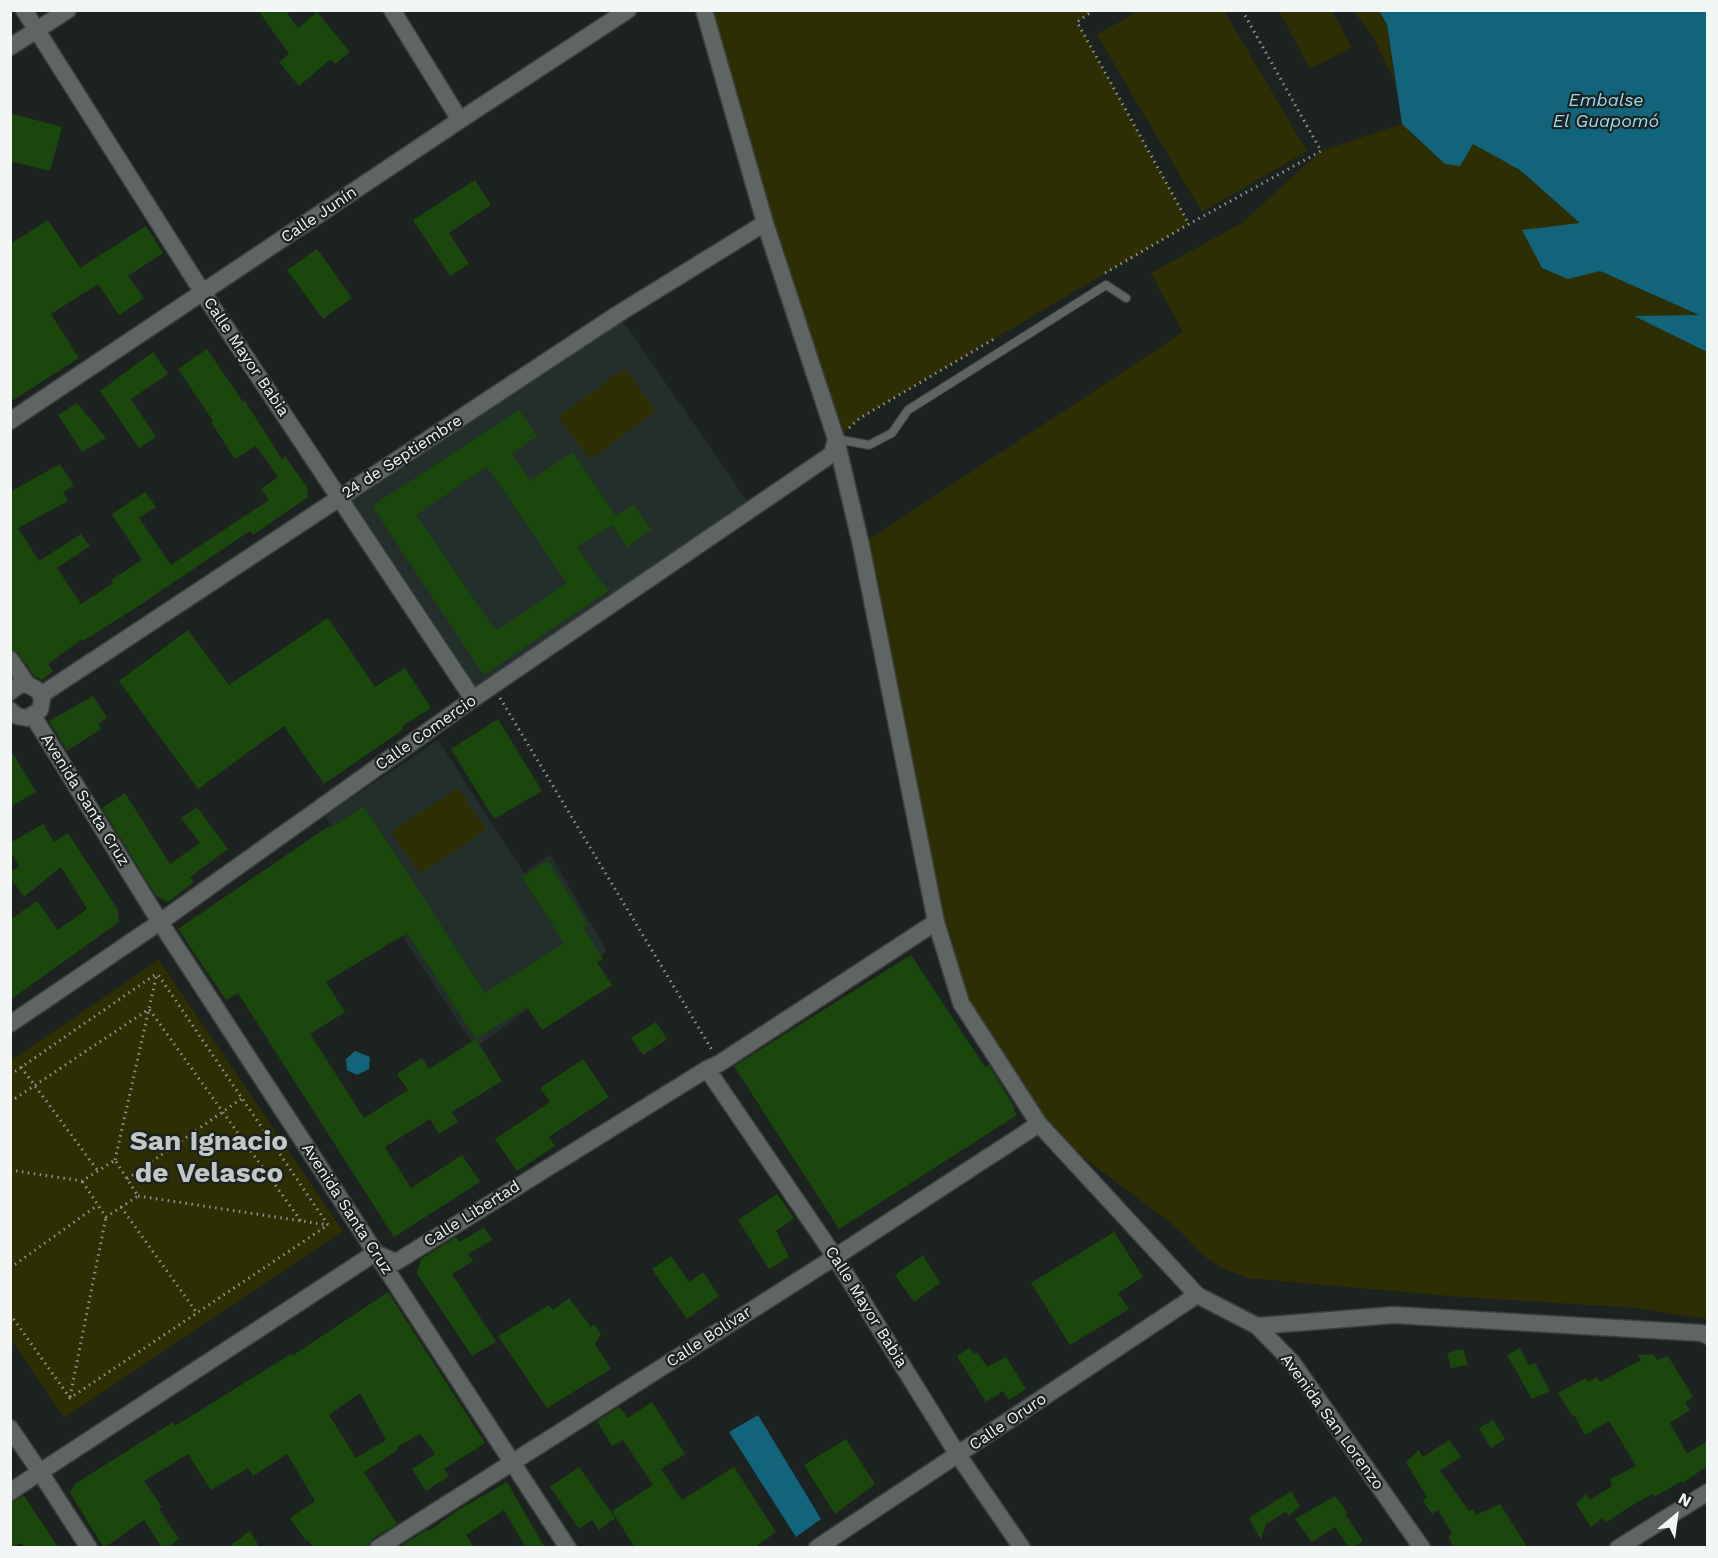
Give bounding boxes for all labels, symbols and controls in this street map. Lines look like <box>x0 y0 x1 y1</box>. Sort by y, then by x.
water label: Embalse El Guapomó <box>1553 90 1659 132</box>
street label: Calle Junín <box>277 183 361 247</box>
street label: Calle Mayor Babia <box>199 294 293 420</box>
street label: 24 de Septiembre <box>338 411 466 503</box>
street label: Calle Comercio <box>372 691 480 775</box>
street label: Avenida Santa Cruz <box>36 730 134 870</box>
district label: San Ignacio de Velasco <box>130 1125 288 1191</box>
street label: Avenida Santa Cruz <box>297 1140 397 1278</box>
street label: Calle Libertad <box>421 1177 523 1251</box>
street label: Calle Mayor Babia <box>821 1243 911 1371</box>
street label: Calle Bolívar <box>663 1302 755 1372</box>
street label: Avenida San Lorenzo <box>1276 1350 1388 1494</box>
street label: Calle Oruro <box>966 1389 1050 1455</box>
north arrow <box>1646 1486 1706 1546</box>
text: N <box>1675 1489 1695 1511</box>

